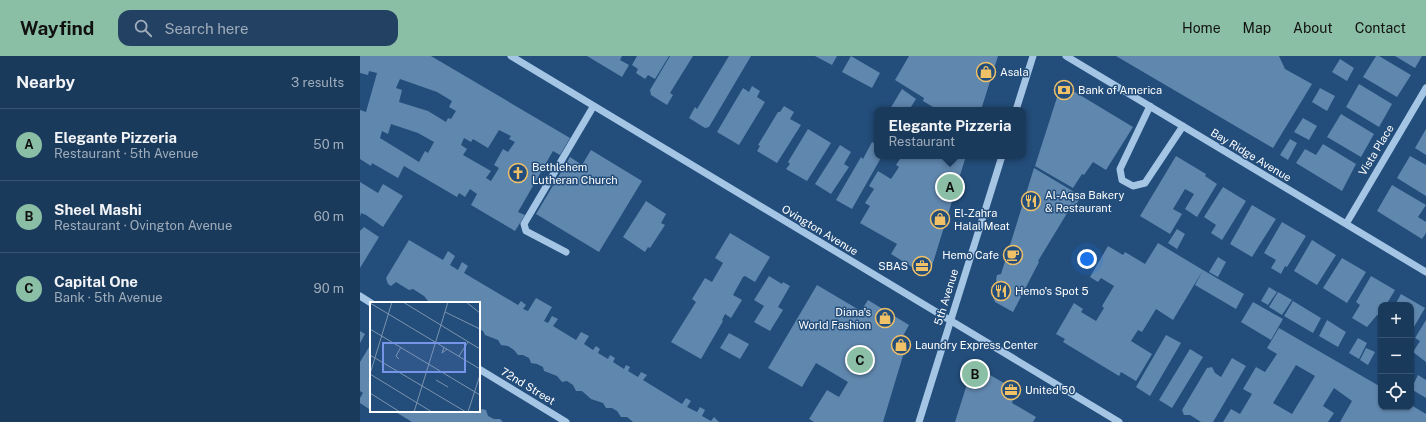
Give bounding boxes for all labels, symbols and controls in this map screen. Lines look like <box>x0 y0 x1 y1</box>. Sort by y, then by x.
search box <box>118 10 398 46</box>
text: Wayfind <box>20 17 94 39</box>
icon: search <box>132 17 154 39</box>
text: Search here <box>164 20 249 37</box>
text: Home <box>1182 20 1221 36</box>
text: Map <box>1243 20 1271 36</box>
text: About <box>1293 20 1333 36</box>
text: Contact <box>1355 20 1406 36</box>
shop icon: Asala <box>975 61 997 83</box>
place label: Asala <box>1000 66 1029 78</box>
text: Nearby <box>16 72 75 92</box>
text: 3 results <box>291 75 344 90</box>
bank icon: Bank of America <box>1053 79 1075 101</box>
place label: Bank of America <box>1078 84 1162 96</box>
popup <box>874 107 1026 159</box>
text: Elegante Pizzeria <box>889 117 1011 134</box>
street label: Vista Place <box>1356 122 1396 178</box>
street label: Bay Ridge Avenue <box>1209 126 1293 184</box>
text: Elegante Pizzeria <box>54 129 177 146</box>
text: Restaurant <box>889 134 955 149</box>
text: A <box>24 137 34 152</box>
text: 50 m <box>313 137 344 152</box>
text: Restaurant · 5th Avenue <box>54 146 198 161</box>
place label: Bethlehem Lutheran Church <box>532 161 618 186</box>
church icon: Bethlehem Lutheran Church <box>507 162 529 184</box>
pin: A <box>937 172 963 202</box>
place label: Al-Aqsa Bakery & Restaurant <box>1045 189 1124 214</box>
restaurant icon: Al-Aqsa Bakery & Restaurant <box>1020 190 1042 212</box>
text: Sheel Mashi <box>54 201 142 218</box>
street label: Ovington Avenue <box>780 203 860 257</box>
place label: El-Zahra Halal Meat <box>954 207 1010 232</box>
shop icon: El-Zahra Halal Meat <box>929 208 951 230</box>
text: B <box>25 209 33 224</box>
text: 60 m <box>314 209 344 224</box>
text: Restaurant · Ovington Avenue <box>54 218 232 233</box>
cafe icon: Hemo Cafe <box>1002 244 1024 266</box>
place label: Hemo Cafe <box>942 249 999 261</box>
your location <box>1077 249 1097 269</box>
office icon: SBAS <box>911 255 933 277</box>
place label: SBAS <box>878 260 908 272</box>
street label: 5th Avenue <box>932 267 960 327</box>
text: Capital One <box>54 273 138 290</box>
restaurant icon: Hemo's Spot 5 <box>990 280 1012 302</box>
text: C <box>24 281 34 296</box>
text: 90 m <box>314 281 344 296</box>
place label: Hemo's Spot 5 <box>1015 285 1089 297</box>
text: Bank · 5th Avenue <box>54 290 163 305</box>
inset map <box>370 302 480 412</box>
map controls <box>1378 302 1414 410</box>
button: + <box>1378 302 1414 338</box>
place label: Diana's World Fashion <box>799 306 871 331</box>
shop icon: Diana's World Fashion <box>874 307 896 329</box>
shop icon: Laundry Express Center <box>890 334 912 356</box>
button: − <box>1378 338 1414 374</box>
place label: Laundry Express Center <box>915 339 1038 351</box>
pin: C <box>847 345 873 375</box>
pin: B <box>962 359 988 389</box>
street label: 72nd Street <box>499 365 557 407</box>
button: locate <box>1378 374 1414 410</box>
office icon: United 50 <box>1000 379 1022 401</box>
place label: United 50 <box>1025 384 1075 396</box>

